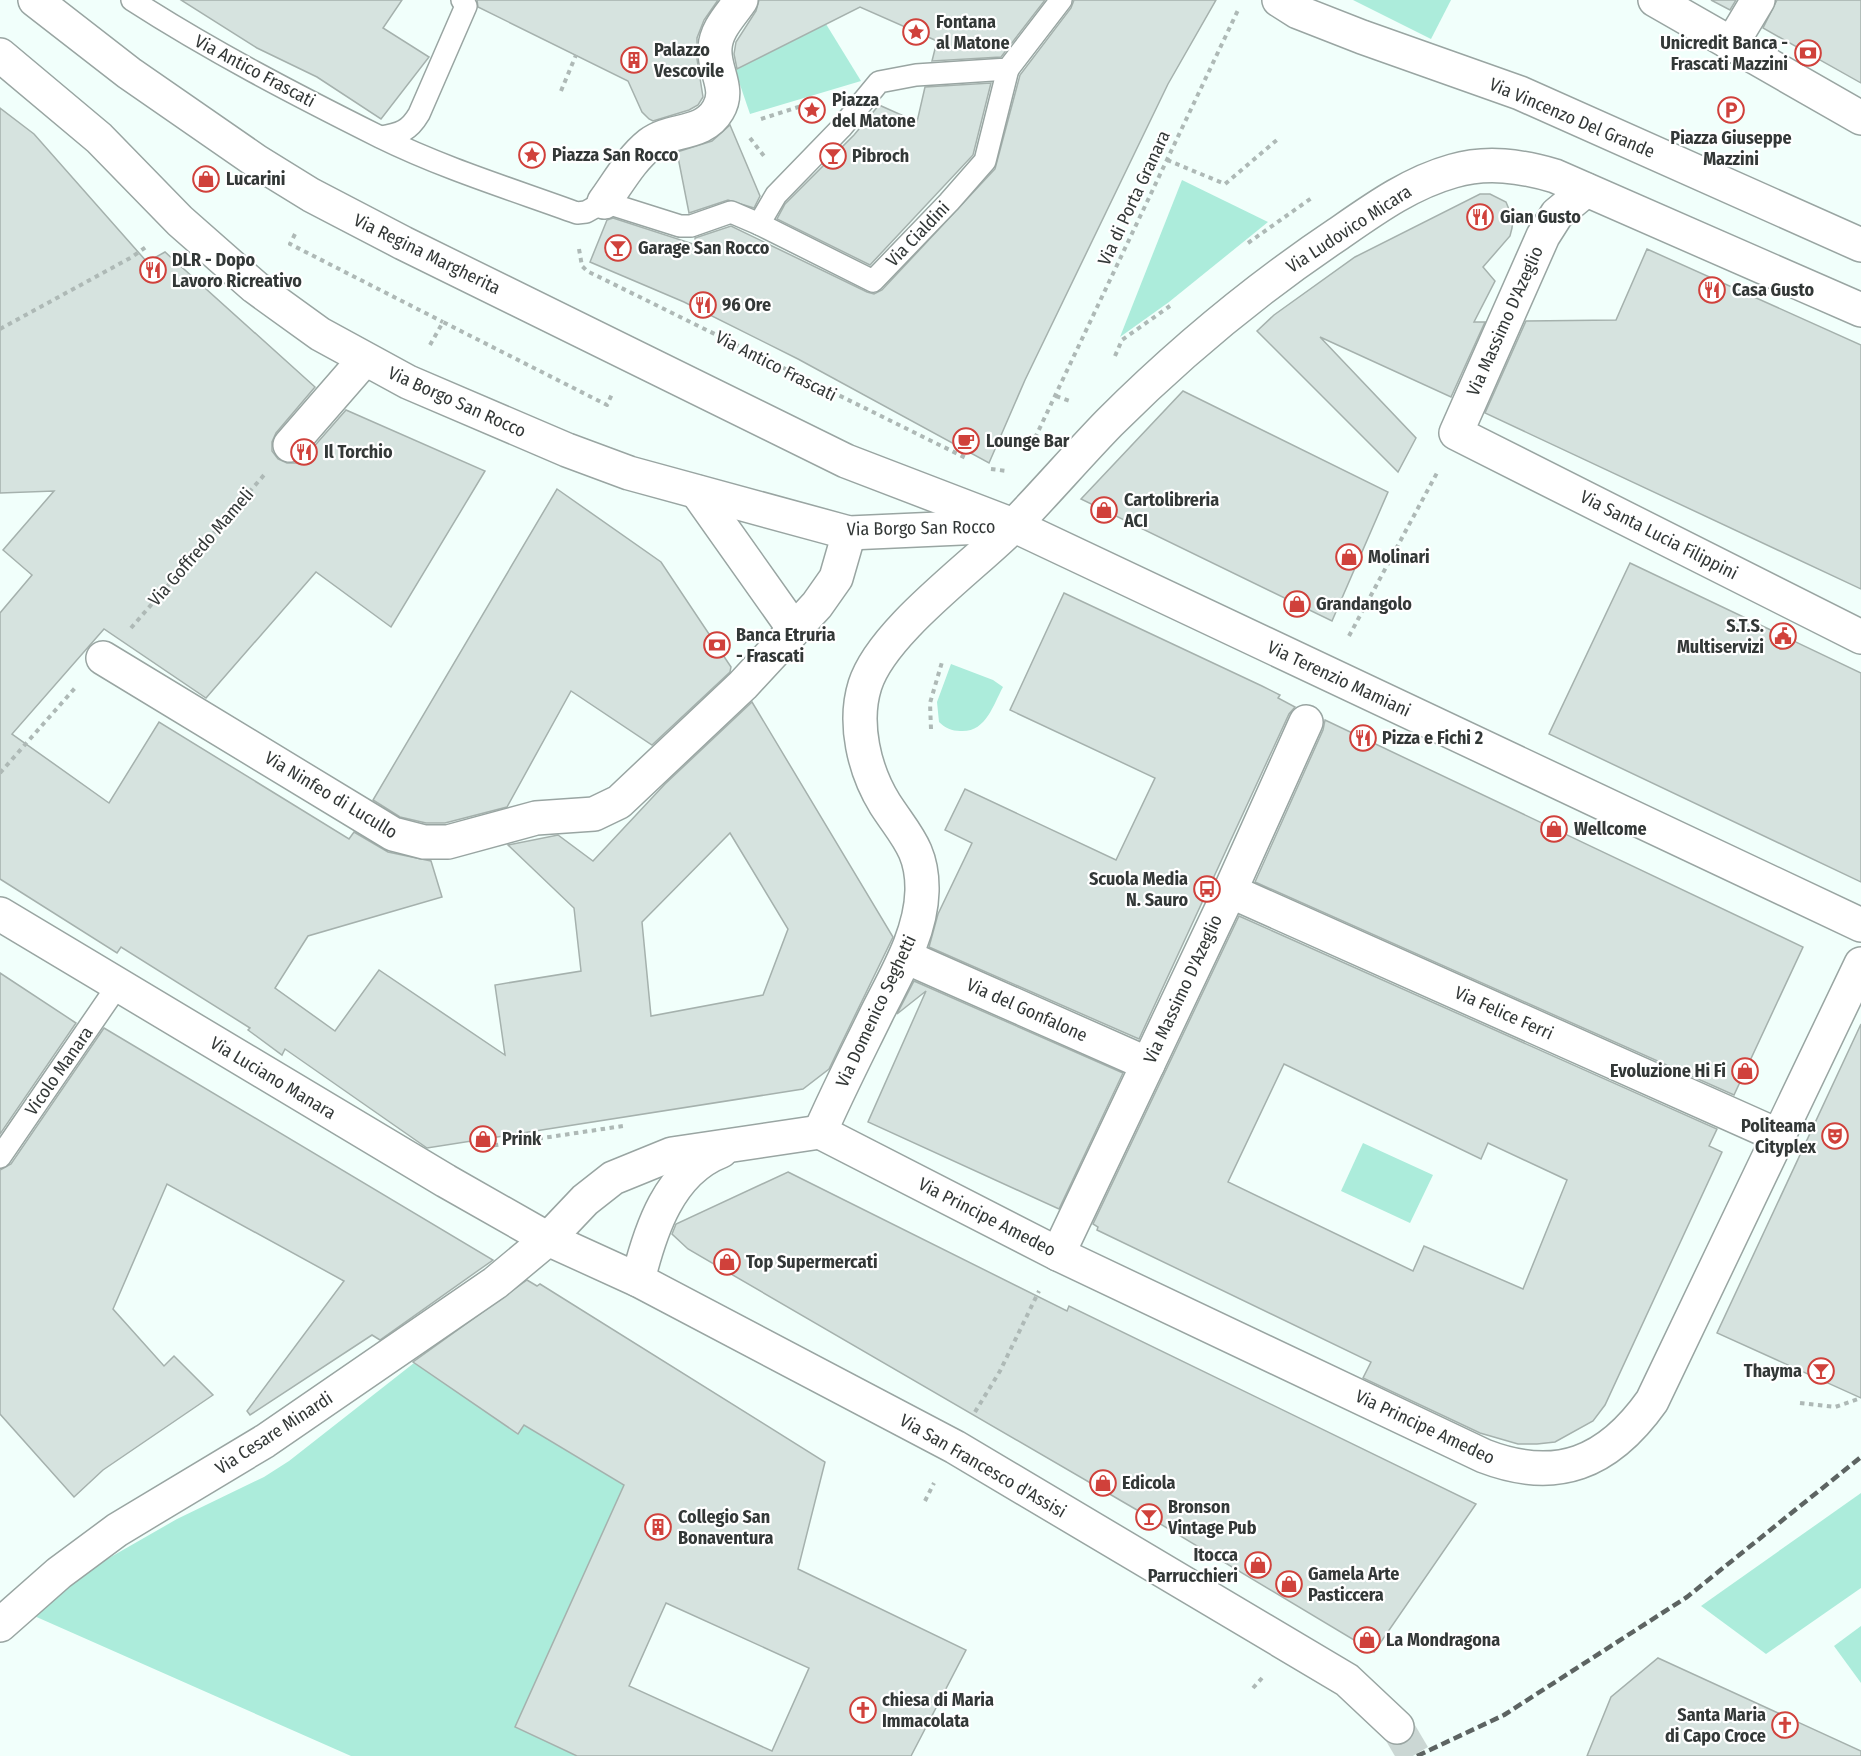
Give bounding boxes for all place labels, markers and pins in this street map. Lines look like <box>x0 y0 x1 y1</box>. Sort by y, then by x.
place label: Fontana al Matone <box>936 11 1010 54</box>
place icon: Fontana al Matone <box>901 17 931 47</box>
place label: Unicredit Banca - Frascati Mazzini <box>1660 32 1788 75</box>
bank icon: Unicredit Banca - Frascati Mazzini <box>1793 38 1823 68</box>
place label: Palazzo Vescovile <box>653 39 724 82</box>
building icon: Palazzo Vescovile <box>619 45 649 75</box>
place label: Piazza del Matone <box>832 89 916 132</box>
place icon: Piazza del Matone <box>797 95 827 125</box>
parking icon: Piazza Giuseppe Mazzini <box>1716 95 1746 125</box>
place label: Piazza Giuseppe Mazzini <box>1670 127 1792 170</box>
place icon: Piazza San Rocco <box>517 140 547 170</box>
bar icon: Pibroch <box>818 141 848 171</box>
place label: Piazza San Rocco <box>552 144 679 166</box>
place label: Pibroch <box>852 145 909 167</box>
shop icon: Lucarini <box>191 164 221 194</box>
place label: Lucarini <box>226 168 285 190</box>
restaurant icon: Gian Gusto <box>1465 202 1495 232</box>
place label: Gian Gusto <box>1500 206 1581 228</box>
bar icon: Garage San Rocco <box>603 233 633 263</box>
place label: Garage San Rocco <box>638 237 770 259</box>
place label: DLR - Dopo Lavoro Ricreativo <box>172 249 302 292</box>
restaurant icon: DLR - Dopo Lavoro Ricreativo <box>138 255 168 285</box>
restaurant icon: Casa Gusto <box>1697 275 1727 305</box>
place label: Casa Gusto <box>1732 279 1814 301</box>
restaurant icon: 96 Ore <box>688 290 718 320</box>
place label: 96 Ore <box>722 294 771 316</box>
cafe icon: Lounge Bar <box>951 426 981 456</box>
place label: Lounge Bar <box>986 430 1070 452</box>
restaurant icon: Il Torchio <box>289 437 319 467</box>
place label: Il Torchio <box>324 441 393 463</box>
place label: Cartolibreria ACI <box>1123 489 1219 532</box>
shop icon: Cartolibreria ACI <box>1089 495 1119 525</box>
shop icon: Molinari <box>1334 542 1364 572</box>
place label: Molinari <box>1368 546 1430 568</box>
shop icon: Grandangolo <box>1282 589 1312 619</box>
place label: Grandangolo <box>1316 593 1412 615</box>
place label: S.T.S. Multiservizi <box>1677 615 1764 658</box>
public building icon: S.T.S. Multiservizi <box>1768 621 1798 651</box>
place label: Banca Etruria - Frascati <box>736 624 836 667</box>
bank icon: Banca Etruria - Frascati <box>702 630 732 660</box>
restaurant icon: Pizza e Fichi 2 <box>1348 723 1378 753</box>
place label: Pizza e Fichi 2 <box>1382 727 1483 749</box>
shop icon: Wellcome <box>1539 814 1569 844</box>
place label: Wellcome <box>1574 818 1647 840</box>
place label: Scuola Media N. Sauro <box>1089 868 1188 911</box>
bus stop icon: Scuola Media N. Sauro <box>1192 874 1222 904</box>
shop icon: Evoluzione Hi Fi <box>1730 1056 1760 1086</box>
place label: Evoluzione Hi Fi <box>1610 1060 1726 1082</box>
place label: Politeama Cityplex <box>1741 1115 1817 1158</box>
theatre icon: Politeama Cityplex <box>1820 1121 1850 1151</box>
shop icon: Prink <box>468 1124 498 1154</box>
place label: Prink <box>502 1128 542 1150</box>
shop icon: Top Supermercati <box>712 1247 742 1277</box>
place label: Top Supermercati <box>746 1251 878 1273</box>
bar icon: Thayma <box>1806 1356 1836 1386</box>
place label: Thayma <box>1744 1360 1802 1382</box>
shop icon: Edicola <box>1088 1468 1118 1498</box>
place label: Edicola <box>1122 1472 1176 1494</box>
place label: Bronson Vintage Pub <box>1167 1496 1257 1539</box>
bar icon: Bronson Vintage Pub <box>1134 1502 1164 1532</box>
place label: Collegio San Bonaventura <box>678 1506 773 1549</box>
building icon: Collegio San Bonaventura <box>643 1512 673 1542</box>
place label: Itocca Parrucchieri <box>1148 1544 1238 1587</box>
shop icon: Itocca Parrucchieri <box>1243 1550 1273 1580</box>
place label: Gamela Arte Pasticcera <box>1308 1563 1399 1606</box>
shop icon: Gamela Arte Pasticcera <box>1274 1569 1304 1599</box>
shop icon: La Mondragona <box>1352 1625 1382 1655</box>
place label: La Mondragona <box>1386 1629 1500 1651</box>
place label: chiesa di Maria Immacolata <box>882 1689 994 1732</box>
church icon: chiesa di Maria Immacolata <box>848 1695 878 1725</box>
place label: Santa Maria di Capo Croce <box>1665 1704 1766 1747</box>
church icon: Santa Maria di Capo Croce <box>1770 1710 1800 1740</box>

